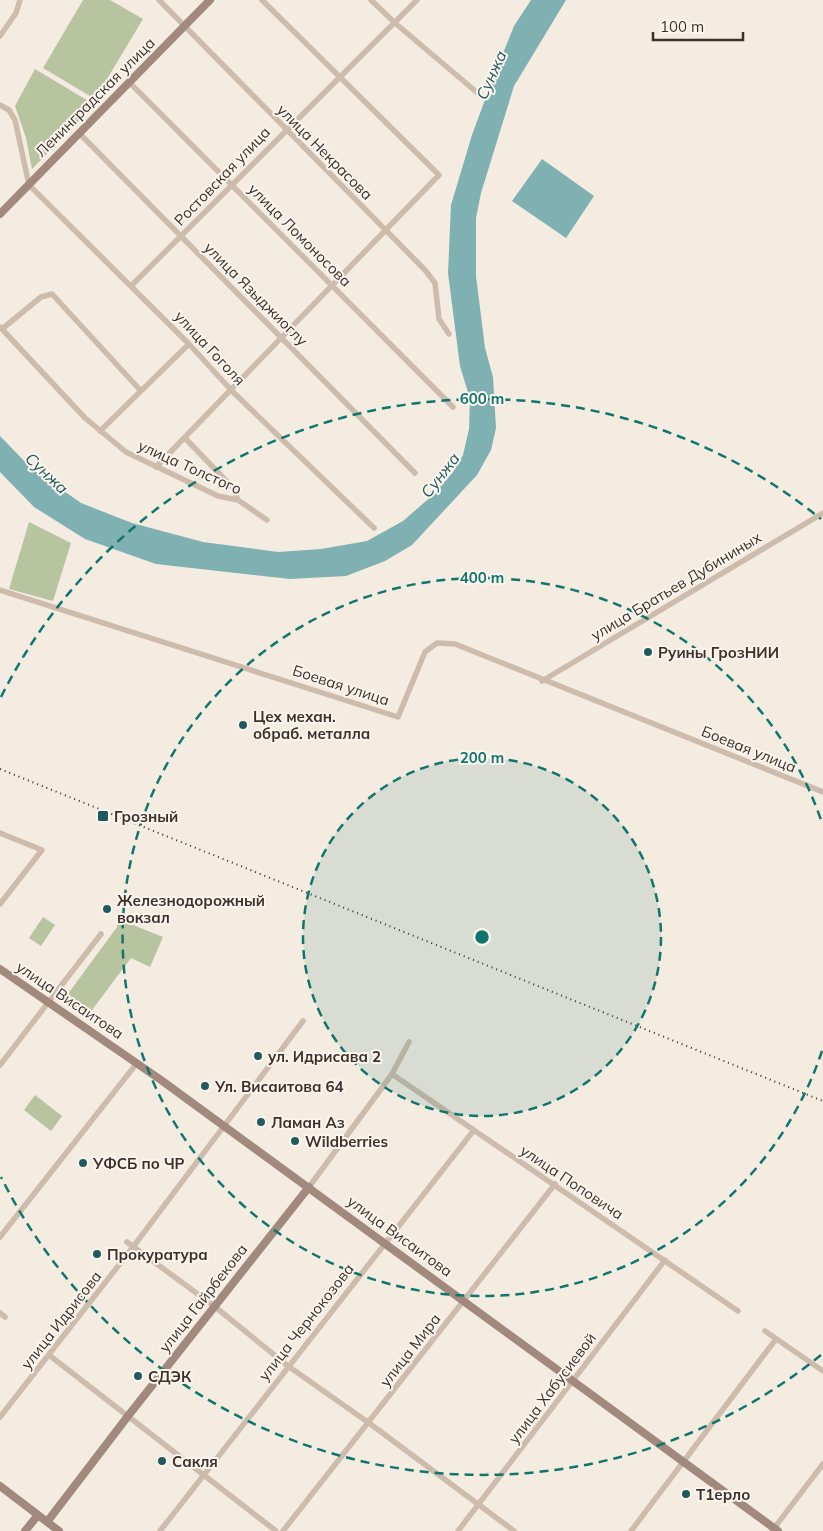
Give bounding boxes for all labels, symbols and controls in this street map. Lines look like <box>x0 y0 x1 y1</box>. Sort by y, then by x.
scale bar <box>653 10 743 42</box>
text: 100 m <box>660 17 704 36</box>
street label: Ленинградская улица <box>31 33 159 161</box>
water label: Сунжа <box>471 47 511 103</box>
street label: улица Некрасова <box>273 100 377 204</box>
street label: Ростовская улица <box>170 123 274 229</box>
street label: улица Ломоносова <box>244 179 356 291</box>
street label: улица Языджиоглу <box>200 238 312 350</box>
street label: улица Гоголя <box>171 307 249 389</box>
text: 600 m <box>460 389 504 408</box>
street label: улица Толстого <box>135 436 245 498</box>
water label: Сунжа <box>21 448 73 498</box>
water label: Сунжа <box>416 448 464 501</box>
street label: улица Братьев Дубининых <box>587 528 765 644</box>
text: 400 m <box>460 568 504 587</box>
place label: Руины ГрозНИИ <box>658 643 779 662</box>
marker: Руины ГрозНИИ <box>642 646 654 658</box>
street label: Боевая улица <box>290 660 392 710</box>
place label: Цех механ. обраб. металла <box>253 707 370 743</box>
marker: Цех механ. обраб. металла <box>237 719 249 731</box>
street label: Боевая улица <box>699 721 799 777</box>
text: 200 m <box>460 748 504 767</box>
place label: Грозный <box>114 807 178 826</box>
marker: Грозный <box>96 809 110 823</box>
place label: Железнодорожный вокзал <box>117 891 265 927</box>
marker: Железнодорожный вокзал <box>101 903 113 915</box>
centre of rings <box>473 928 491 946</box>
street label: улица Висаитова <box>13 957 127 1043</box>
place label: ул. Идрисава 2 <box>268 1047 381 1066</box>
marker: ул. Идрисава 2 <box>252 1050 264 1062</box>
place label: Ул. Висаитова 64 <box>214 1077 344 1096</box>
marker: Ул. Висаитова 64 <box>199 1080 211 1092</box>
place label: Ламан Аз <box>271 1113 345 1132</box>
marker: Ламан Аз <box>255 1116 267 1128</box>
place label: Wildberries <box>305 1132 388 1151</box>
marker: Wildberries <box>289 1135 301 1147</box>
street label: улица Поповича <box>517 1140 627 1224</box>
place label: УФСБ по ЧР <box>92 1154 185 1173</box>
marker: УФСБ по ЧР <box>77 1157 89 1169</box>
street label: улица Висаитова <box>344 1191 456 1281</box>
street label: улица Гайрбекова <box>155 1240 251 1356</box>
place label: Прокуратура <box>107 1245 208 1264</box>
marker: Прокуратура <box>91 1248 103 1260</box>
street label: улица Чернокозова <box>254 1259 358 1385</box>
street label: улица Идрисова <box>17 1267 105 1373</box>
street label: улица Мира <box>376 1310 444 1390</box>
street label: улица Хабусиевой <box>504 1329 600 1447</box>
place label: СДЭК <box>148 1367 192 1386</box>
marker: СДЭК <box>132 1370 144 1382</box>
place label: Сакля <box>172 1452 218 1471</box>
marker: Сакля <box>156 1455 168 1467</box>
place label: Т1ерло <box>696 1485 750 1504</box>
marker: Т1ерло <box>680 1488 692 1500</box>

